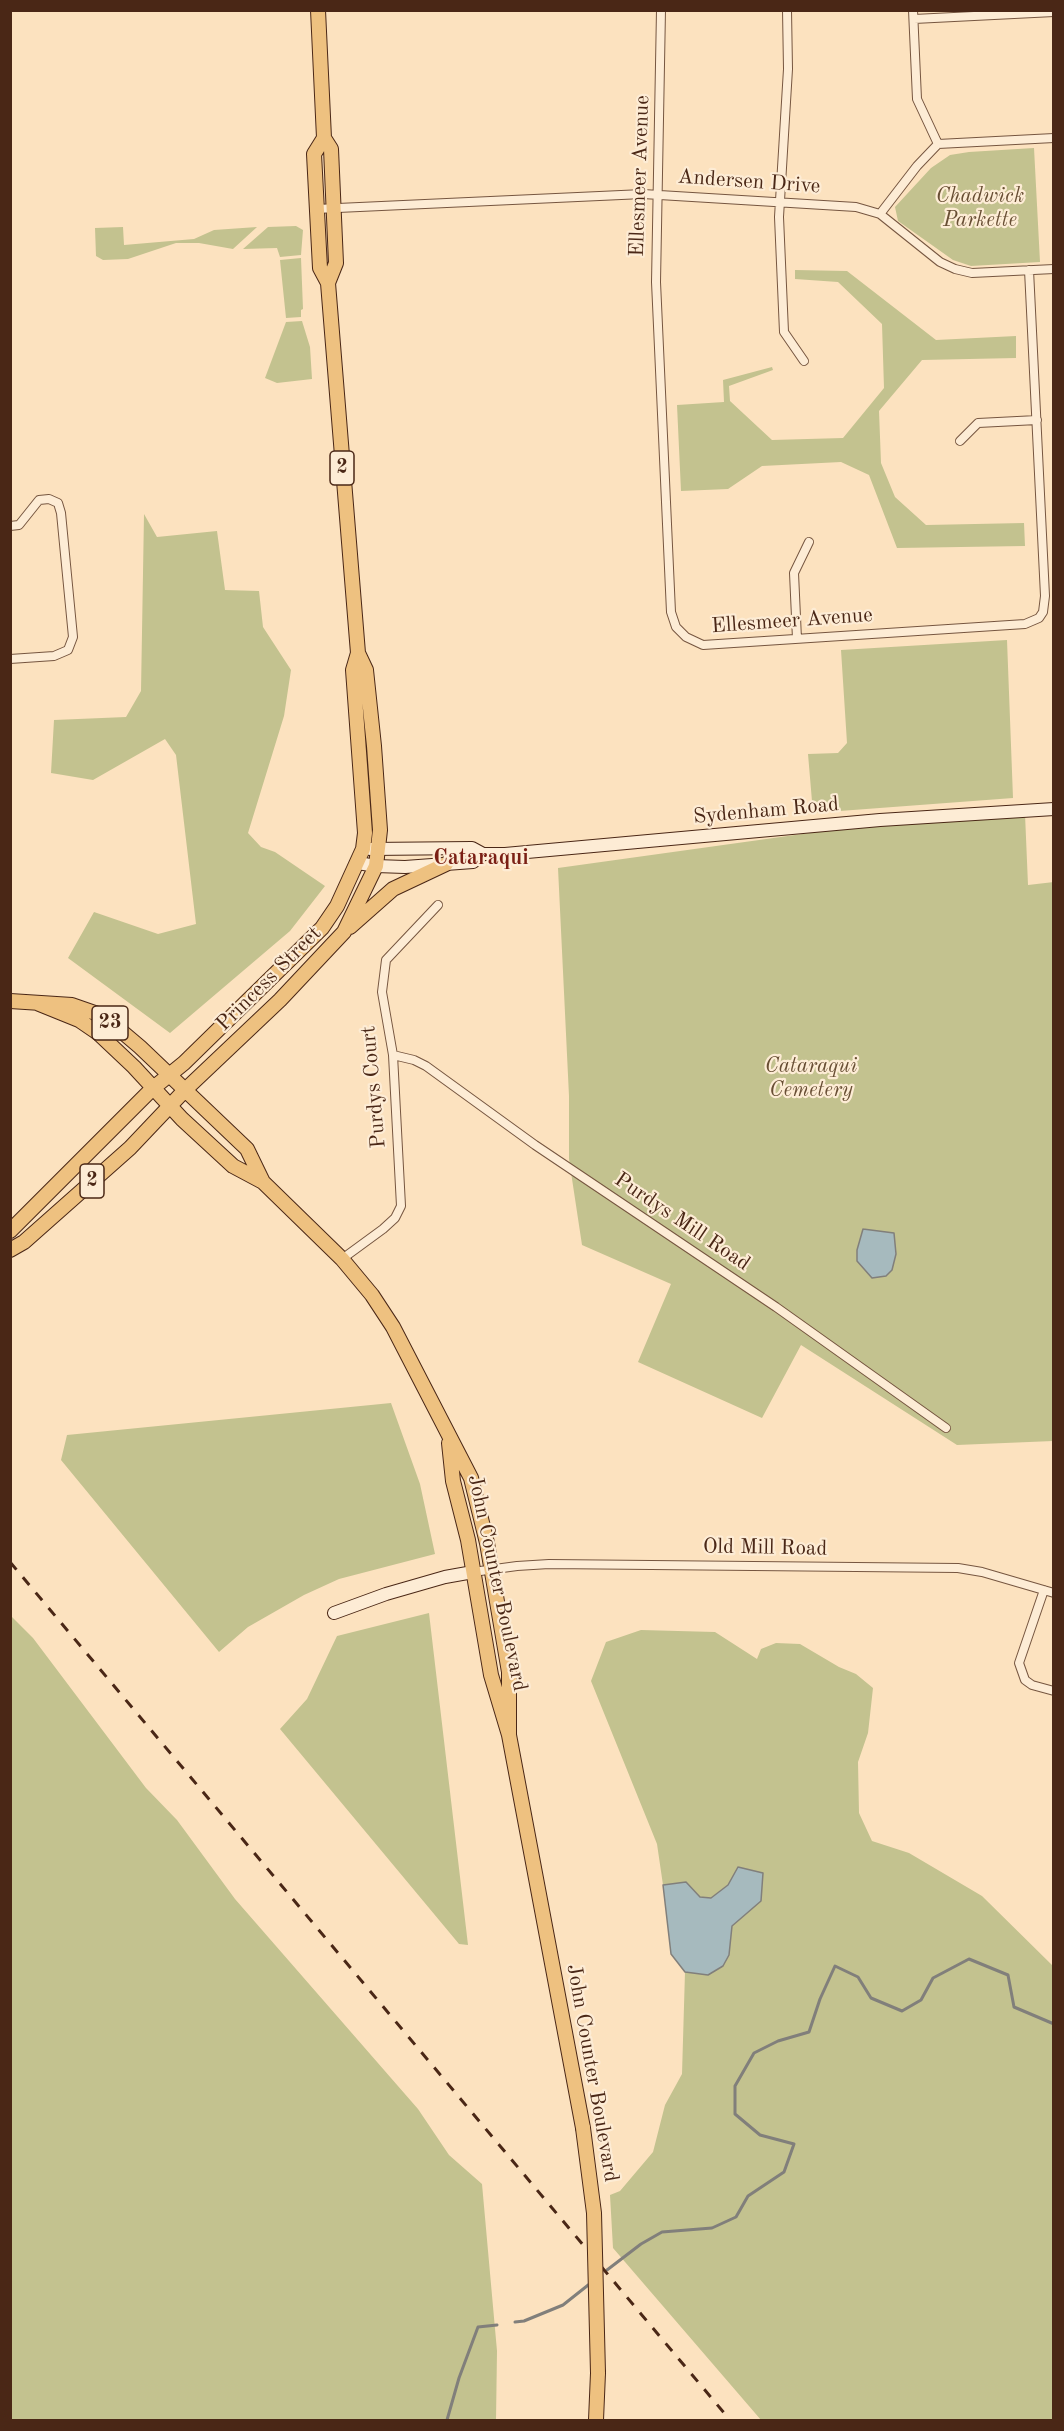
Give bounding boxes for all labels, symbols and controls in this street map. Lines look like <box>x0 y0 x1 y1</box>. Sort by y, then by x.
street label: Ellesmeer Avenue <box>625 95 655 257</box>
street label: Andersen Drive <box>677 164 821 200</box>
park label: Chadwick Parkette <box>936 183 1024 233</box>
road number: 2 <box>330 451 354 485</box>
street label: Ellesmeer Avenue <box>710 603 874 639</box>
street label: Sydenham Road <box>692 792 840 830</box>
district label: Cataraqui <box>433 845 529 871</box>
street label: Princess Street <box>211 921 327 1037</box>
road number: 23 <box>92 1006 128 1040</box>
street label: Purdys Court <box>356 1025 392 1149</box>
park label: Cataraqui Cemetery <box>765 1053 857 1103</box>
road number: 2 <box>80 1164 104 1198</box>
street label: Purdys Mill Road <box>609 1167 755 1277</box>
street label: John Counter Boulevard <box>462 1472 532 1694</box>
street label: Old Mill Road <box>703 1534 827 1562</box>
street label: John Counter Boulevard <box>560 1962 624 2184</box>

